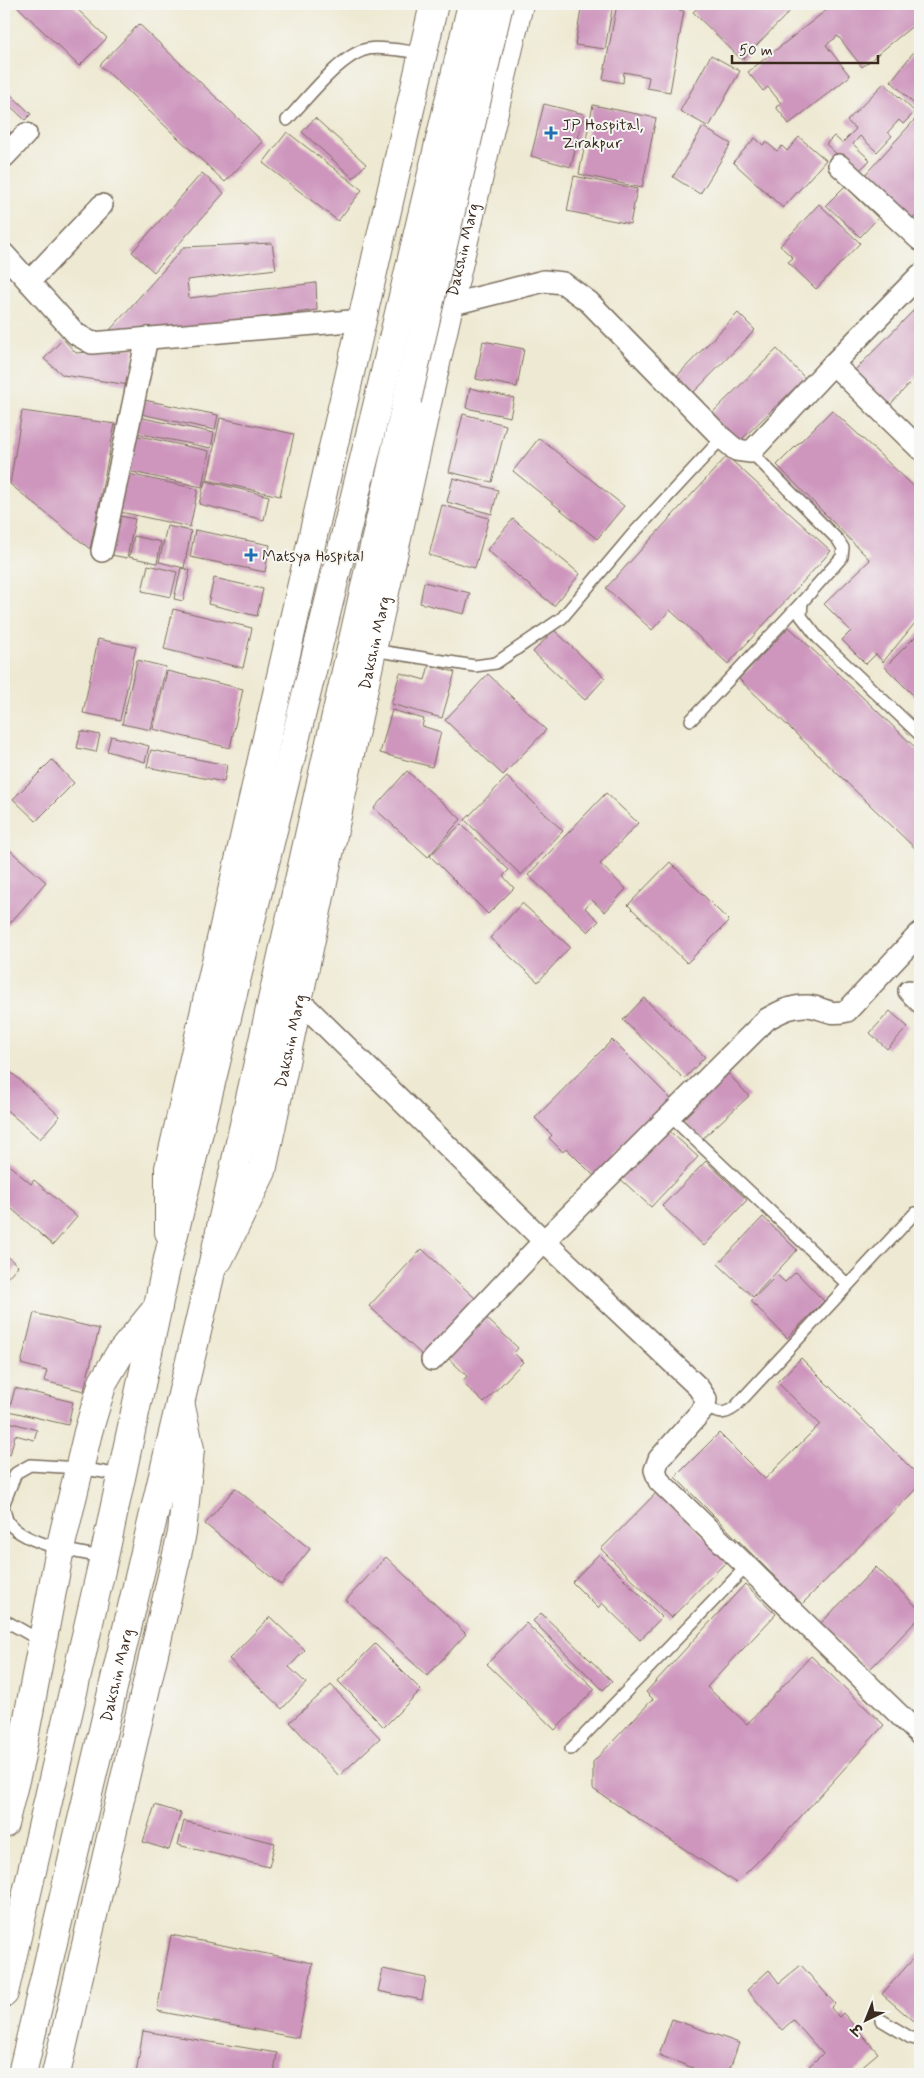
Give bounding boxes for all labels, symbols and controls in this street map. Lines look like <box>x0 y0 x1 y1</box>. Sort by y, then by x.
scale bar <box>732 32 878 64</box>
text: 50 m <box>739 41 773 61</box>
place label: JP Hospital, Zirakpur <box>562 115 643 154</box>
marker: JP Hospital, Zirakpur <box>544 126 558 140</box>
street label: Dakshin Marg <box>442 201 484 298</box>
place label: Matsya Hospital <box>262 546 363 567</box>
marker: Matsya Hospital <box>244 548 258 562</box>
street label: Dakshin Marg <box>355 594 396 692</box>
street label: Dakshin Marg <box>271 992 311 1090</box>
street label: Dakshin Marg <box>96 1626 139 1724</box>
north arrow <box>842 1996 892 2046</box>
text: उ <box>847 2018 869 2040</box>

